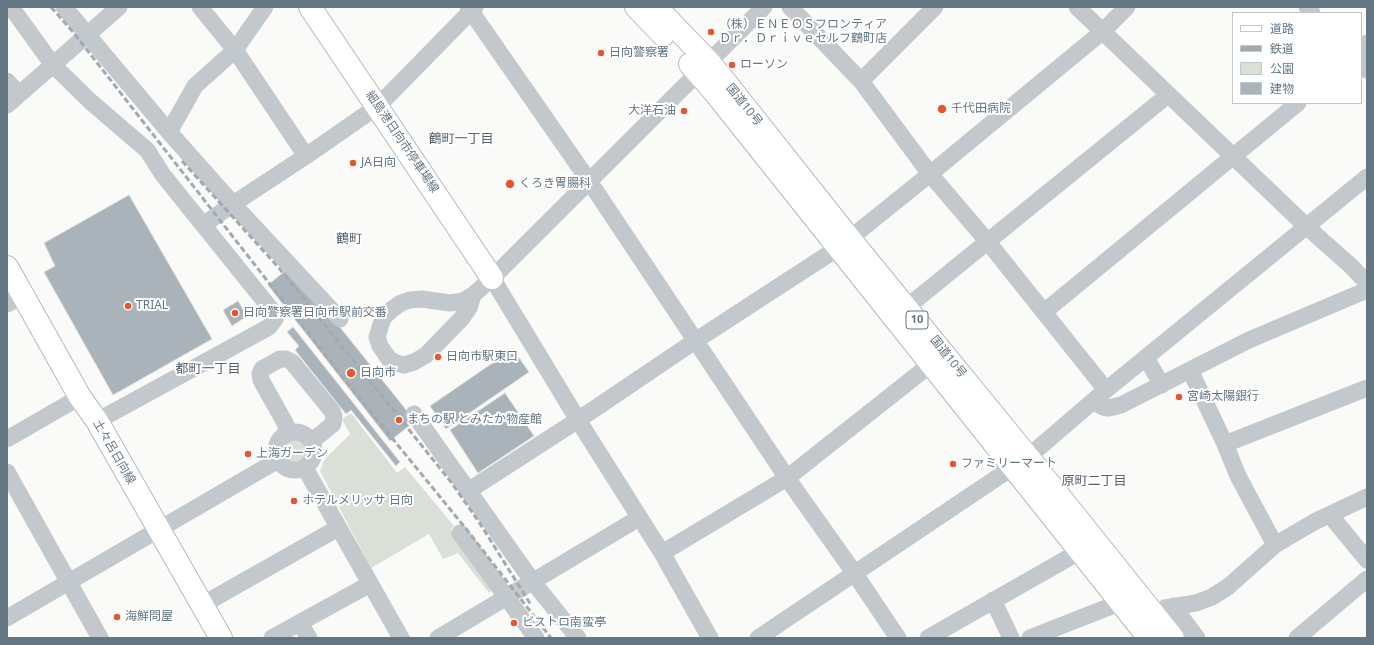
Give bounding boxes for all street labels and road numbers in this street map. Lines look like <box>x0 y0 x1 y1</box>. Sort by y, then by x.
street label: 国道10号 <box>723 81 765 129</box>
street label: 細島港日向市停車場線 <box>362 88 442 196</box>
road number: 10 <box>906 311 928 329</box>
street label: 国道10号 <box>927 333 969 381</box>
street label: 土々呂日向線 <box>90 417 138 487</box>

